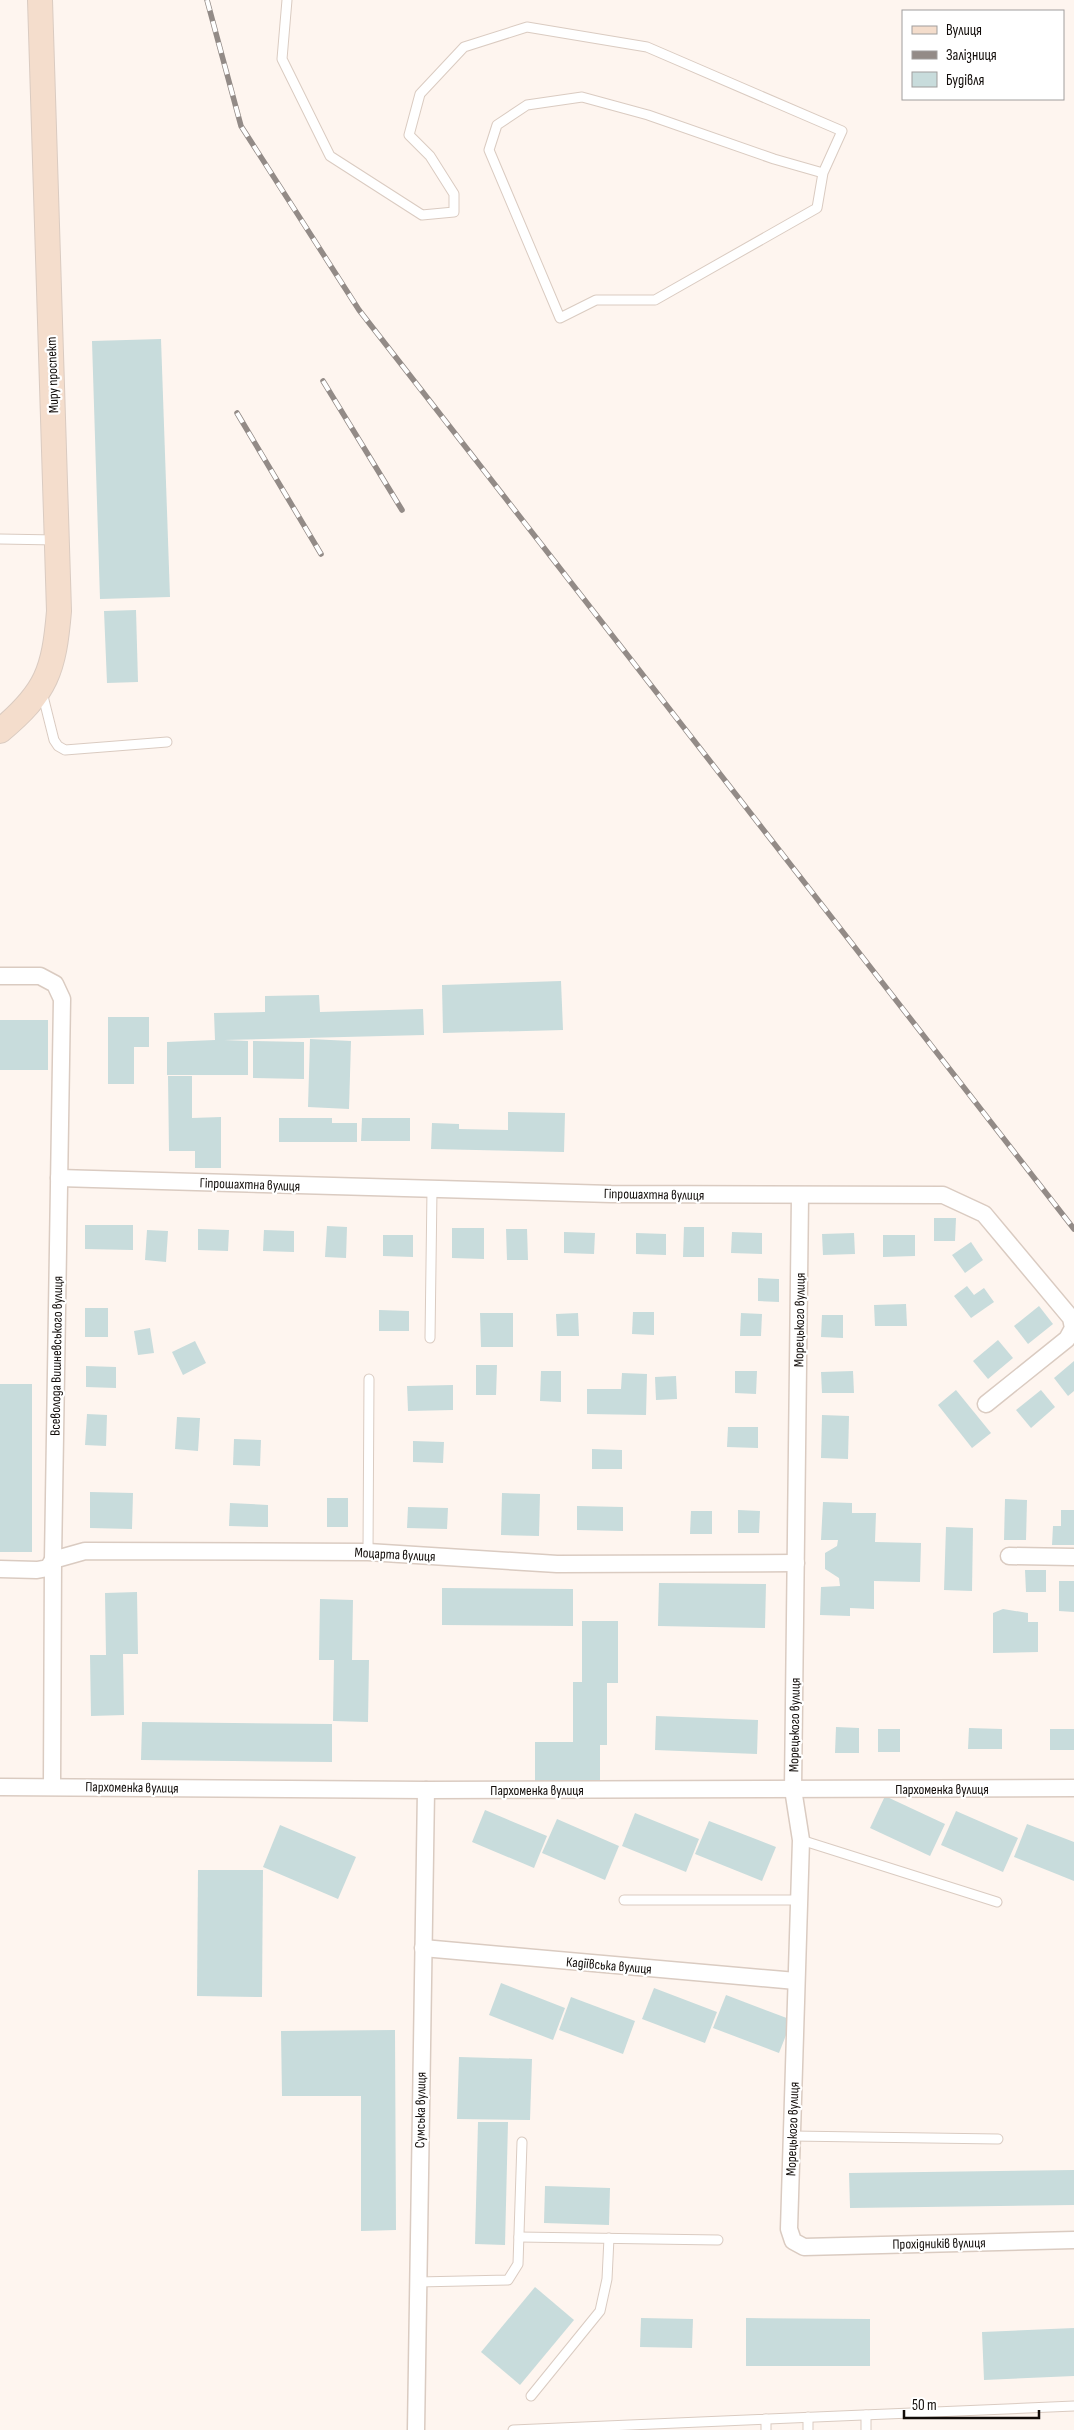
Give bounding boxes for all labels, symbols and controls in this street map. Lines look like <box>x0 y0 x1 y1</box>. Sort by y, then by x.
legend <box>902 10 1064 100</box>
text: Вулиця <box>946 21 982 40</box>
text: Залізниця <box>946 46 997 65</box>
text: Будівля <box>946 71 985 90</box>
street label: Миру проспект <box>43 336 62 413</box>
street label: Гіпрошахтна вулиця <box>199 1174 300 1195</box>
street label: Гіпрошахтна вулиця <box>604 1185 704 1204</box>
street label: Морецького вулиця <box>790 1273 809 1367</box>
street label: Всеволода Вишневського вулиця <box>47 1276 66 1436</box>
street label: Моцарта вулиця <box>354 1544 436 1565</box>
street label: Морецького вулиця <box>785 1678 804 1772</box>
street label: Пархоменка вулиця <box>85 1778 179 1797</box>
street label: Пархоменка вулиця <box>895 1781 989 1798</box>
street label: Пархоменка вулиця <box>490 1782 584 1799</box>
street label: Кадіївська вулиця <box>566 1953 652 1978</box>
street label: Сумська вулиця <box>411 2072 430 2148</box>
street label: Морецького вулиця <box>782 2082 803 2177</box>
street label: Прохідників вулиця <box>892 2234 986 2253</box>
scale bar <box>904 2388 1039 2420</box>
text: 50 m <box>912 2396 937 2415</box>

